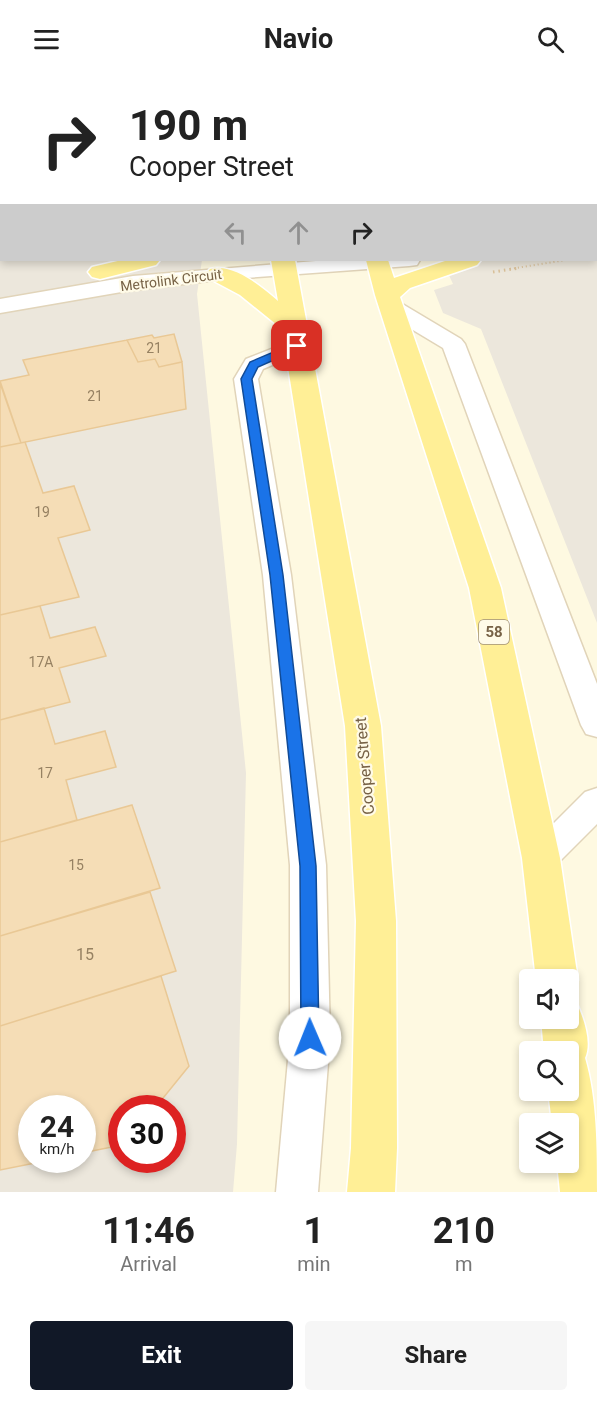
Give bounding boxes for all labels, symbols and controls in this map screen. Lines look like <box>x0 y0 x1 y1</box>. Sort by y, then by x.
icon: menu <box>30 23 63 56</box>
text: Navio <box>264 23 333 55</box>
icon: search <box>534 23 567 56</box>
text: 190 m <box>129 101 248 150</box>
icon: right <box>30 102 108 180</box>
text: Cooper Street <box>129 151 294 183</box>
icon: left <box>219 216 252 249</box>
icon: ahead <box>282 216 315 249</box>
icon: right <box>345 216 378 249</box>
street label: Metrolink Circuit <box>119 266 223 294</box>
pin <box>271 320 322 371</box>
icon: arrive <box>280 329 313 362</box>
house number: 21 <box>146 340 162 356</box>
house number: 21 <box>87 388 103 404</box>
house number: 19 <box>34 504 50 520</box>
road number: 58 <box>479 620 509 644</box>
house number: 17A <box>29 654 53 670</box>
street label: Cooper Street <box>351 716 378 815</box>
house number: 17 <box>37 765 53 781</box>
house number: 15 <box>68 857 84 873</box>
house number: 15 <box>76 945 94 964</box>
map controls <box>519 969 579 1173</box>
button: sound <box>519 969 579 1029</box>
position arrow <box>278 1006 342 1070</box>
button: search <box>519 1041 579 1101</box>
speed limit sign: 30 <box>108 1095 186 1173</box>
text: 24 <box>40 1109 74 1144</box>
button: layers <box>519 1113 579 1173</box>
text: km/h <box>39 1140 75 1158</box>
text: 11:46 <box>102 1210 195 1252</box>
text: 1 <box>304 1210 324 1252</box>
text: 210 <box>433 1210 495 1252</box>
text: Arrival <box>120 1252 177 1276</box>
text: min <box>297 1252 331 1276</box>
text: m <box>455 1252 473 1276</box>
button: Exit <box>30 1321 293 1390</box>
button: Share <box>305 1321 567 1390</box>

